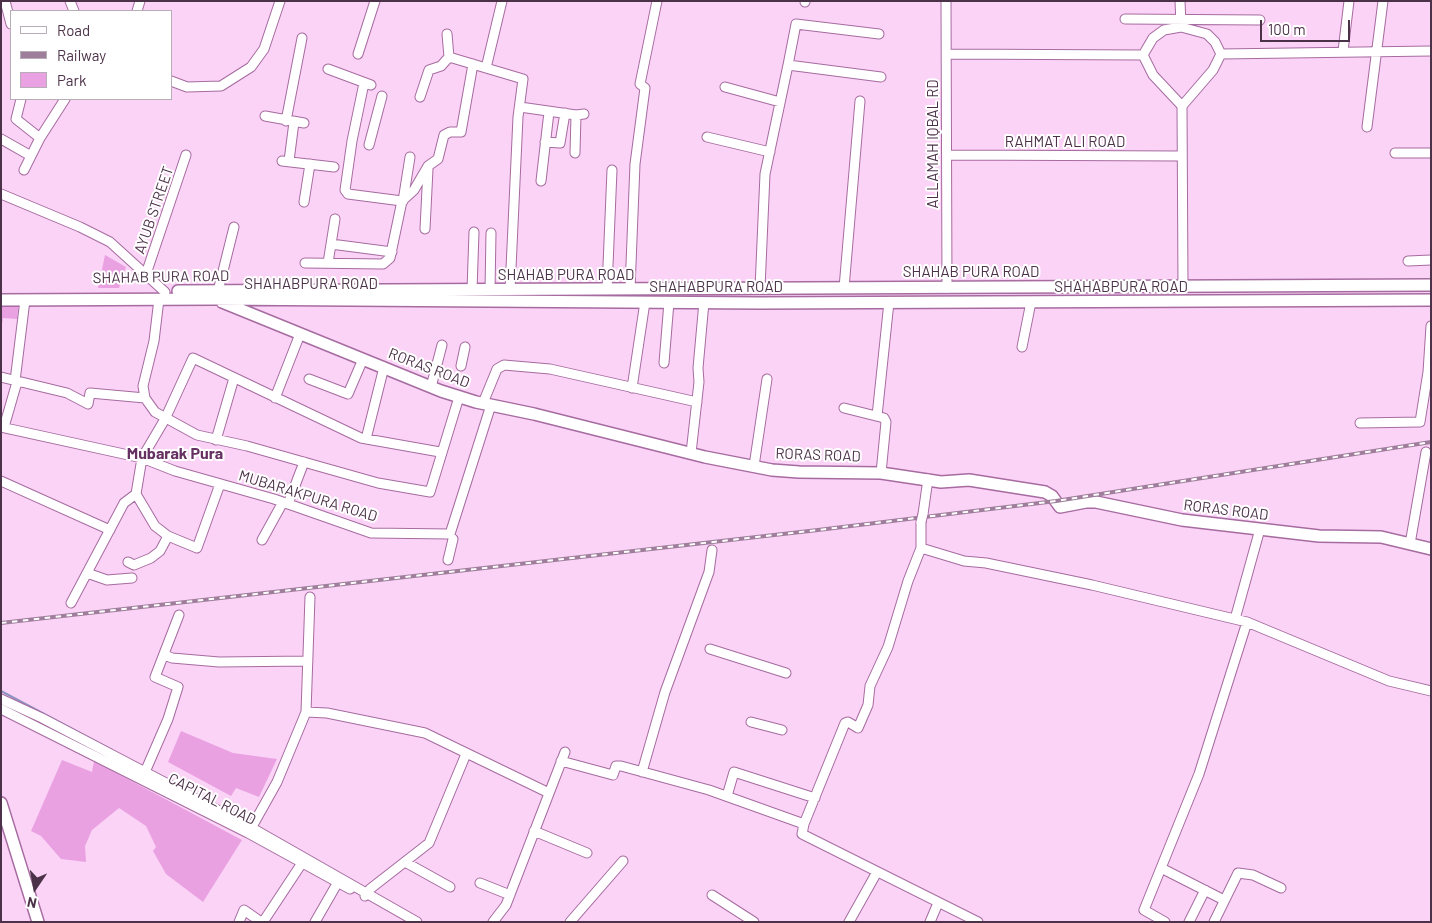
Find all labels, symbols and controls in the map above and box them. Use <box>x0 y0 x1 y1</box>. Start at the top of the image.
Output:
legend <box>10 10 172 100</box>
scale bar <box>1262 10 1352 42</box>
text: 100 m <box>1268 20 1306 38</box>
text: Road <box>57 21 90 39</box>
text: Railway <box>57 46 106 64</box>
text: Park <box>57 71 86 89</box>
street label: ALLAMAH IQBAL RD <box>924 79 942 209</box>
street label: RAHMAT ALI ROAD <box>1005 133 1125 151</box>
street label: AYUB STREET <box>131 164 177 256</box>
street label: SHAHAB PURA ROAD <box>903 263 1039 281</box>
street label: SHAHAB PURA ROAD <box>498 266 634 284</box>
street label: SHAHAB PURA ROAD <box>93 267 229 287</box>
street label: SHAHABPURA ROAD <box>244 275 378 293</box>
street label: SHAHABPURA ROAD <box>649 278 783 296</box>
street label: SHAHABPURA ROAD <box>1054 278 1188 296</box>
street label: RORAS ROAD <box>386 344 472 392</box>
district label: Mubarak Pura <box>127 444 223 464</box>
street label: RORAS ROAD <box>775 445 861 465</box>
street label: MUBARAKPURA ROAD <box>237 466 379 526</box>
street label: RORAS ROAD <box>1183 496 1269 524</box>
street label: CAPITAL ROAD <box>165 769 259 829</box>
north arrow <box>10 863 60 913</box>
text: N <box>25 894 38 912</box>

